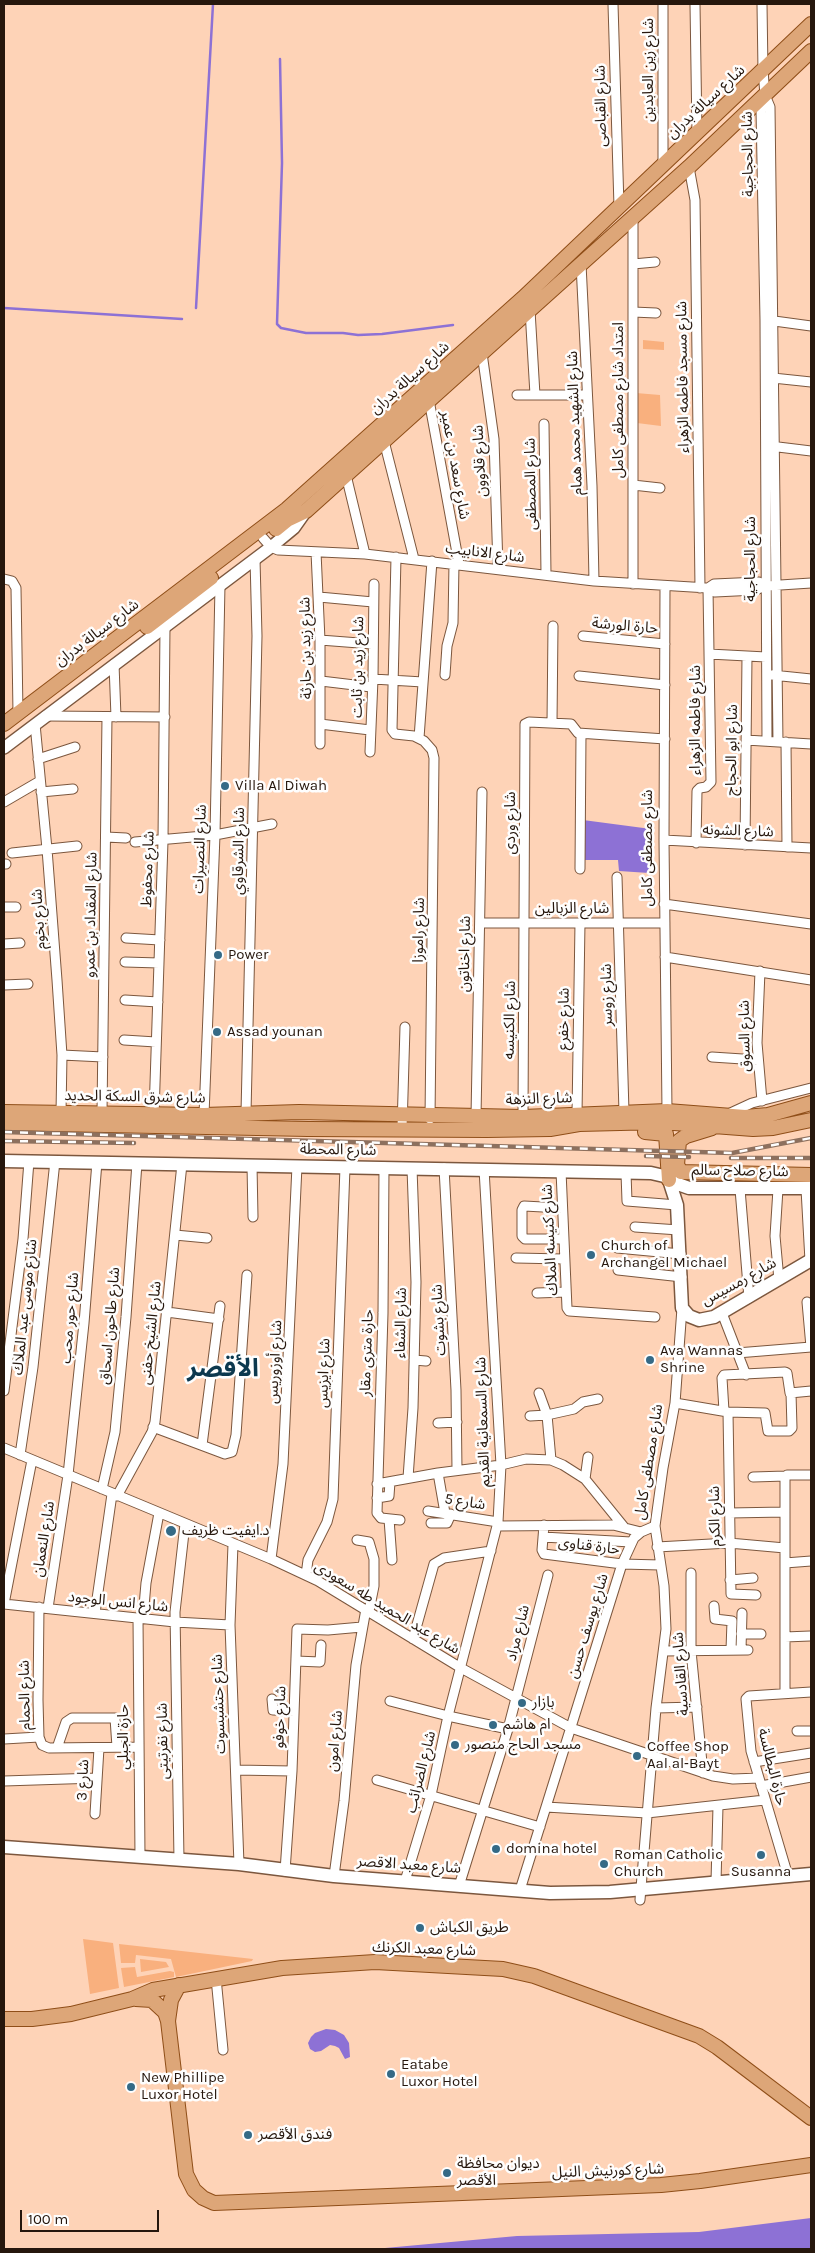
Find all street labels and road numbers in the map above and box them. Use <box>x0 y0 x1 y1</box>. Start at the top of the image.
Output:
street label: شارع زين العابدين <box>640 18 658 122</box>
street label: شارع سيالة بدران <box>663 61 749 143</box>
street label: شارع القباصى <box>591 65 611 147</box>
street label: شارع الحجاجية <box>738 111 758 197</box>
street label: شارع مسجد فاطمه الزهراء <box>673 301 693 453</box>
street label: امتداد شارع مصطفى كامل <box>610 322 628 478</box>
street label: شارع سيالة بدران <box>367 338 453 418</box>
street label: شارع الشهيد محمد همام <box>563 351 587 495</box>
street label: شارع سعد بن عمير <box>437 409 473 521</box>
street label: شارع قلاوون <box>469 424 491 498</box>
street label: شارع المصطفى <box>521 438 541 530</box>
street label: شارع الحجاجية <box>742 516 760 602</box>
street label: شارع الانابيب <box>444 539 526 567</box>
street label: شارع سيالة بدران <box>52 596 142 670</box>
street label: شارع زيد بن حارثة <box>296 597 316 699</box>
street label: حارة الورشة <box>591 614 659 638</box>
street label: شارع زيد بن ثابت <box>348 616 368 718</box>
street label: شارع فاطمه الزهراء <box>687 665 705 775</box>
street label: شارع ابو الحجاج <box>722 704 742 796</box>
street label: شارع مصطفى كامل <box>639 790 657 906</box>
street label: شارع وردى <box>502 791 520 855</box>
street label: شارع النصيرات <box>189 804 211 894</box>
street label: شارع الشرقاوي <box>229 807 249 895</box>
street label: شارع الشونه <box>702 821 774 841</box>
street label: شارع محفوظ <box>138 830 158 908</box>
street label: شارع المقداد بن عمرو <box>81 852 101 978</box>
street label: شارع بخوم <box>28 888 50 950</box>
street label: شارع راموزا <box>409 897 429 963</box>
street label: شارع الزبالين <box>535 900 609 918</box>
street label: شارع اخناتون <box>455 916 475 992</box>
street label: شارع زوسر <box>597 963 617 1027</box>
street label: شارع الكنيسه <box>500 981 520 1059</box>
street label: شارع خفرع <box>554 988 574 1050</box>
street label: شارع السوق <box>735 1000 755 1072</box>
street label: شارع شرق السكة الحديد <box>64 1087 206 1107</box>
street label: شارع النزهة <box>505 1089 573 1109</box>
street label: شارع المحطة <box>300 1140 376 1160</box>
street label: شارع صلاح سالم <box>691 1161 789 1181</box>
street label: شارع كنيسه الملاك <box>538 1184 562 1296</box>
street label: شارع موسى عبد الملاك <box>9 1238 41 1376</box>
street label: شارع رمسيس <box>698 1254 780 1310</box>
street label: شارع طاحون اسحاق <box>96 1266 124 1386</box>
street label: شارع حور محب <box>57 1272 83 1364</box>
street label: شارع الشيخ حفنى <box>137 1280 165 1386</box>
street label: شارع بشوت <box>428 1284 450 1356</box>
street label: شارع الشفاء <box>391 1287 411 1359</box>
street label: حارة مترى مقار <box>356 1309 378 1397</box>
street label: شارع أوزوريس <box>264 1320 286 1404</box>
street label: شارع ايزيس <box>314 1338 334 1408</box>
street label: شارع السمعانية القديم <box>472 1357 494 1487</box>
street label: شارع مصطفى كامل <box>631 1403 667 1521</box>
street label: شارع الكرم <box>705 1486 725 1546</box>
street label: شارع 5 <box>443 1490 487 1514</box>
street label: شارع النعمان <box>29 1500 59 1578</box>
street label: حارة قناوى <box>557 1533 621 1559</box>
street label: شارع عبد الحميد طه سعودى <box>311 1558 463 1658</box>
street label: شارع يوسف حسن <box>564 1571 612 1681</box>
street label: شارع انس الوجود <box>67 1588 169 1616</box>
street label: شارع مراد <box>502 1603 534 1663</box>
street label: شارع القادسية <box>669 1632 693 1716</box>
street label: شارع حتشبسوت <box>208 1654 230 1754</box>
street label: شارع الحمام <box>15 1660 35 1730</box>
street label: شارع خوفو <box>270 1685 290 1749</box>
street label: شارع نفرتيتى <box>153 1703 173 1779</box>
street label: حارة الجبلي <box>115 1704 133 1770</box>
street label: شارع امون <box>323 1710 347 1772</box>
street label: حارة البطالسة <box>754 1726 790 1808</box>
street label: شارع الضرائب <box>402 1729 440 1815</box>
street label: شارع 3 <box>73 1759 93 1801</box>
street label: شارع معبد الاقصر <box>356 1852 462 1878</box>
street label: شارع معبد الكرنك <box>372 1938 476 1960</box>
street label: شارع كورنيش النيل <box>551 2160 665 2182</box>

